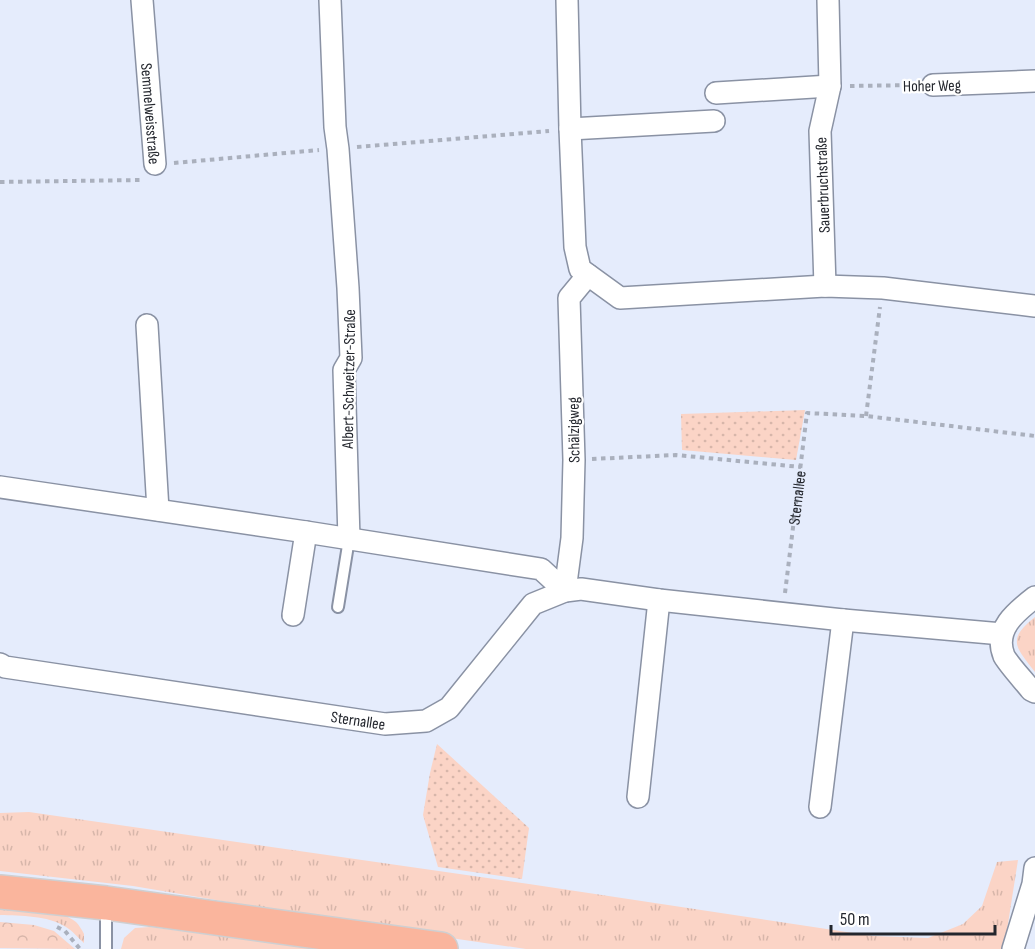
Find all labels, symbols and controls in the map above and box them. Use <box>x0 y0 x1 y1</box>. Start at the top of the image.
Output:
street label: Semmelweisstraße <box>136 62 163 165</box>
street label: Hoher Weg <box>903 76 961 97</box>
street label: Sauerbruchstraße <box>812 137 835 233</box>
street label: Albert-Schweitzer-Straße <box>339 309 360 450</box>
street label: Schälzigweg <box>564 397 585 463</box>
street label: Sternallee <box>785 470 811 526</box>
street label: Sternallee <box>330 708 386 735</box>
scale bar <box>831 898 994 936</box>
text: 50 m <box>840 909 870 930</box>

